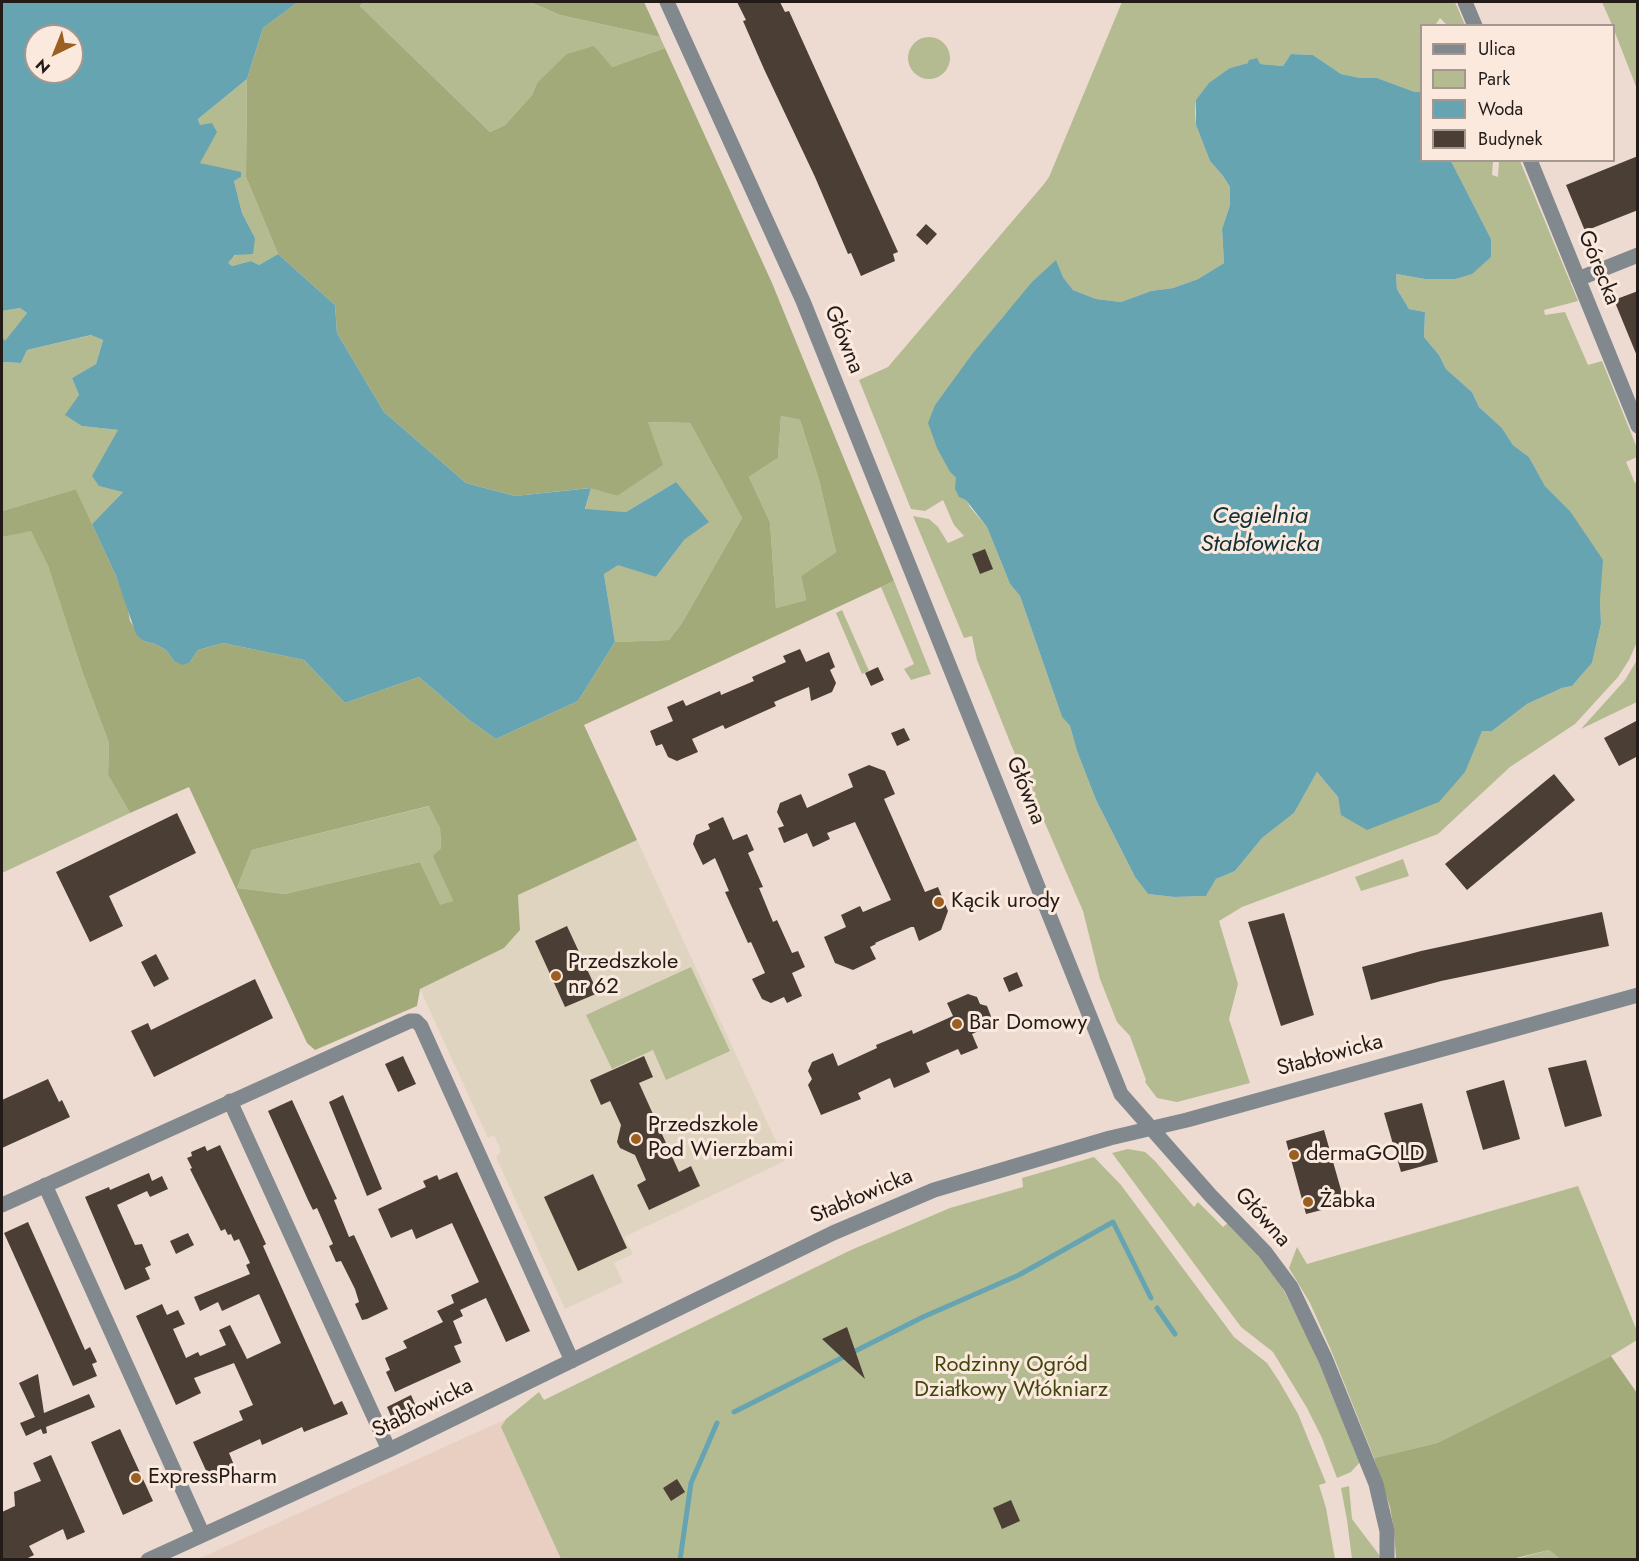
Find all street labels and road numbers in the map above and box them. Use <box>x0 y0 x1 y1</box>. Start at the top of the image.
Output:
street label: Górecka <box>1571 227 1625 309</box>
street label: Główna <box>817 302 869 378</box>
street label: Główna <box>999 753 1051 829</box>
street label: Stabłowicka <box>1274 1029 1386 1083</box>
street label: Stabłowicka <box>807 1164 917 1230</box>
street label: Główna <box>1228 1183 1296 1253</box>
street label: Stabłowicka <box>368 1373 478 1445</box>

